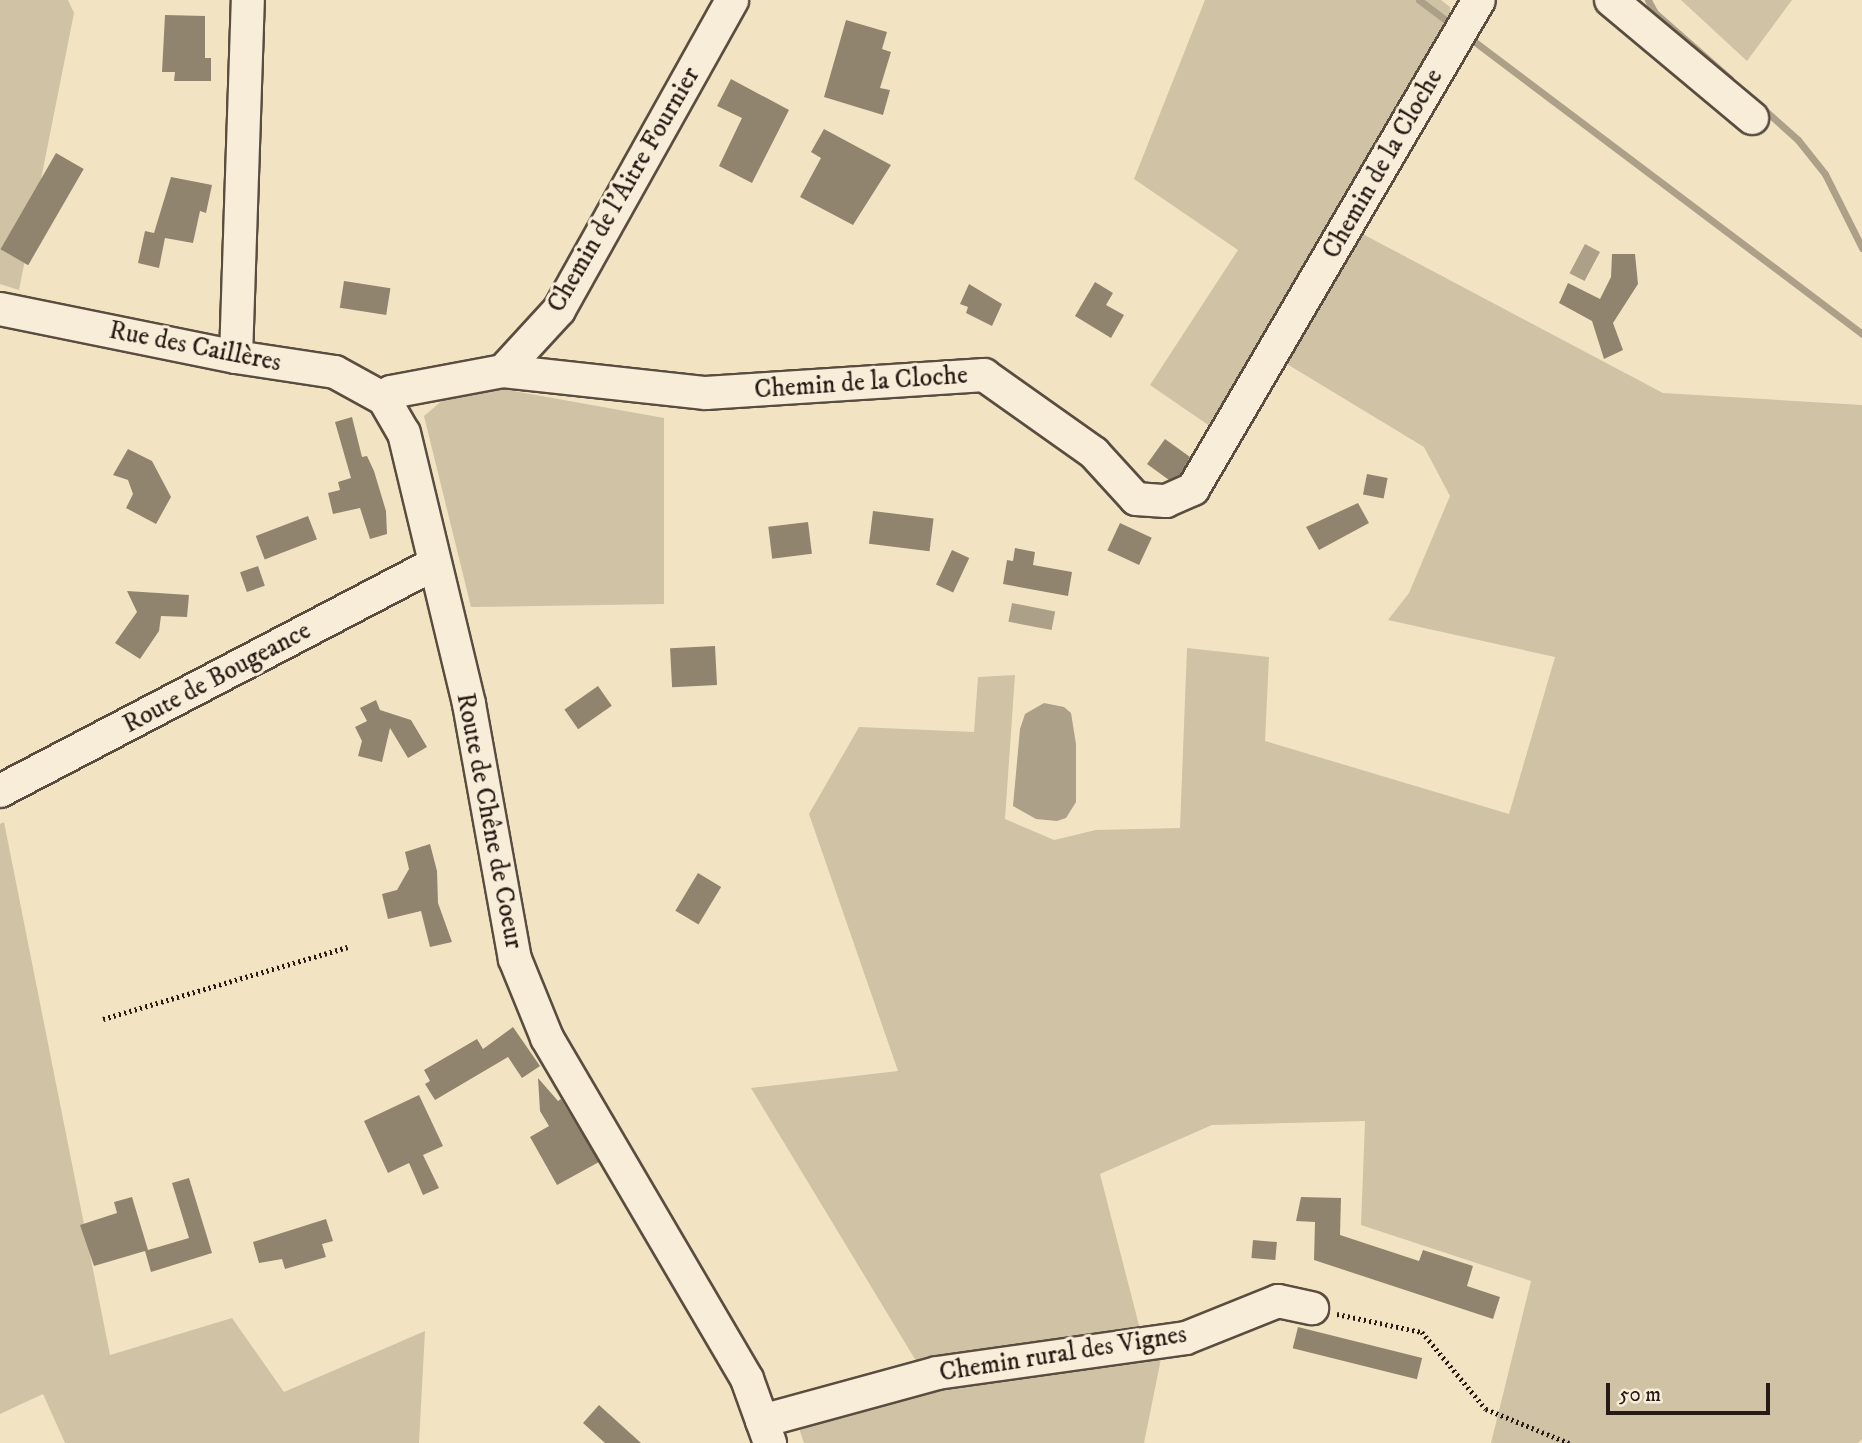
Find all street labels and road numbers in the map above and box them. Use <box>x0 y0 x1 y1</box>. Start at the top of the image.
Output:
street label: Chemin de l'Aitre Fournier <box>541 62 707 318</box>
street label: Chemin de la Cloche <box>1316 64 1450 264</box>
street label: Rue des Caillères <box>106 315 284 379</box>
street label: Chemin de la Cloche <box>753 360 969 406</box>
street label: Route de Bougeance <box>118 615 316 741</box>
street label: Route de Chêne de Coeur <box>449 690 529 952</box>
street label: Chemin rural des Vignes <box>937 1319 1189 1389</box>

